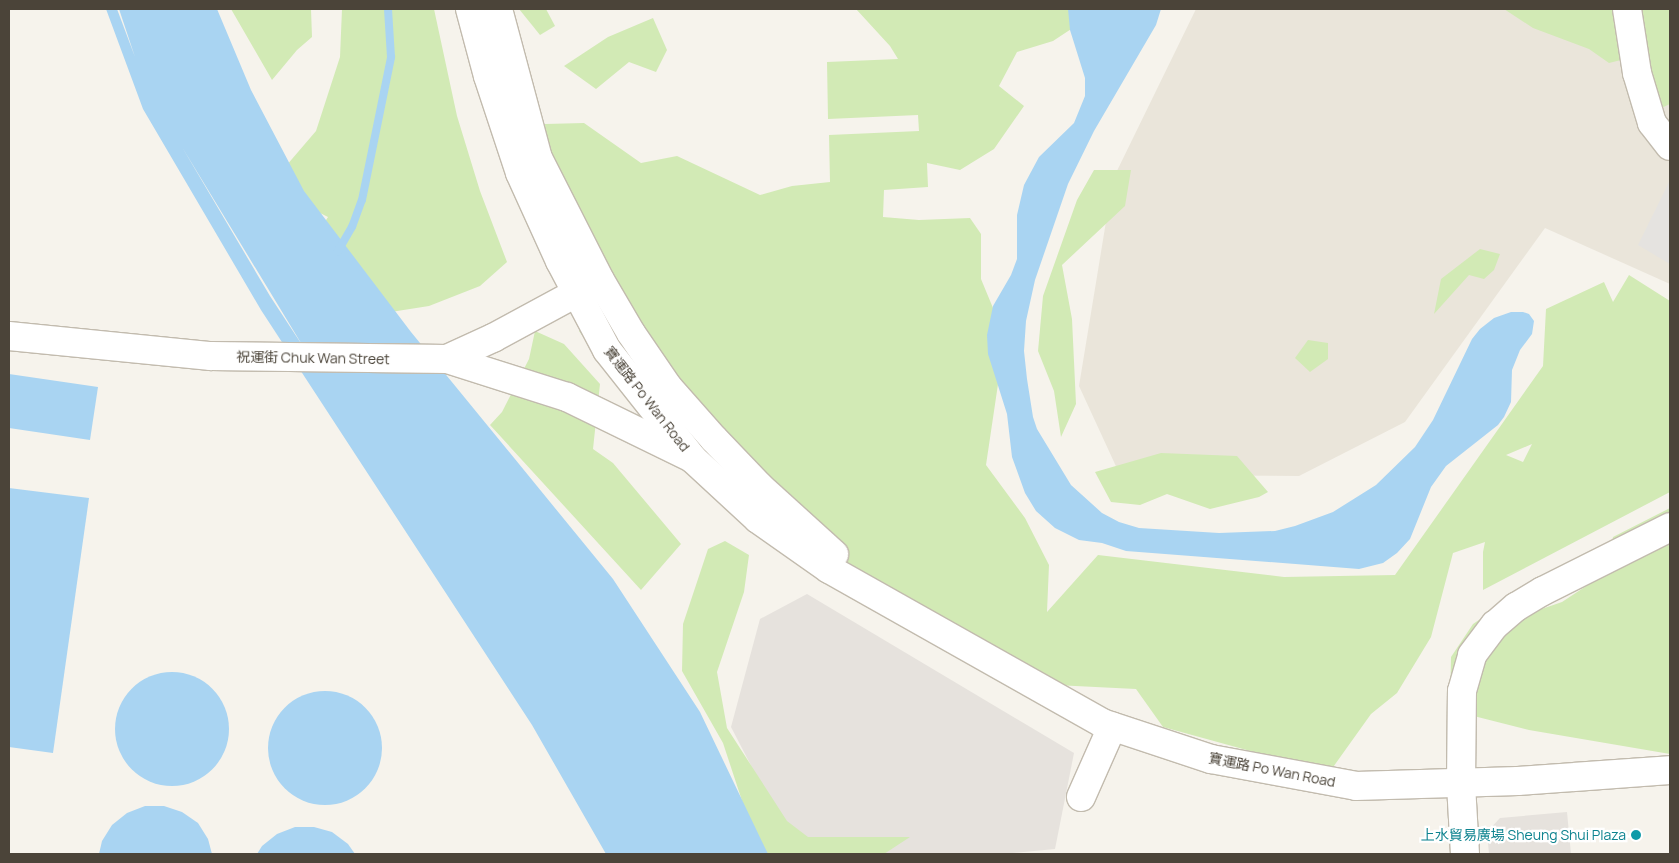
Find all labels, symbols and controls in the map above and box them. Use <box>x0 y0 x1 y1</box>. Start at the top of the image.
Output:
street label: 寶運路 Po Wan Road <box>601 343 693 455</box>
street label: 祝運街 Chuk Wan Street <box>236 348 390 368</box>
street label: 寶運路 Po Wan Road <box>1207 749 1337 791</box>
place label: 上水貿易廣場 Sheung Shui Plaza <box>1421 827 1626 843</box>
marker: 上水貿易廣場 Sheung Shui Plaza <box>1630 829 1642 841</box>

